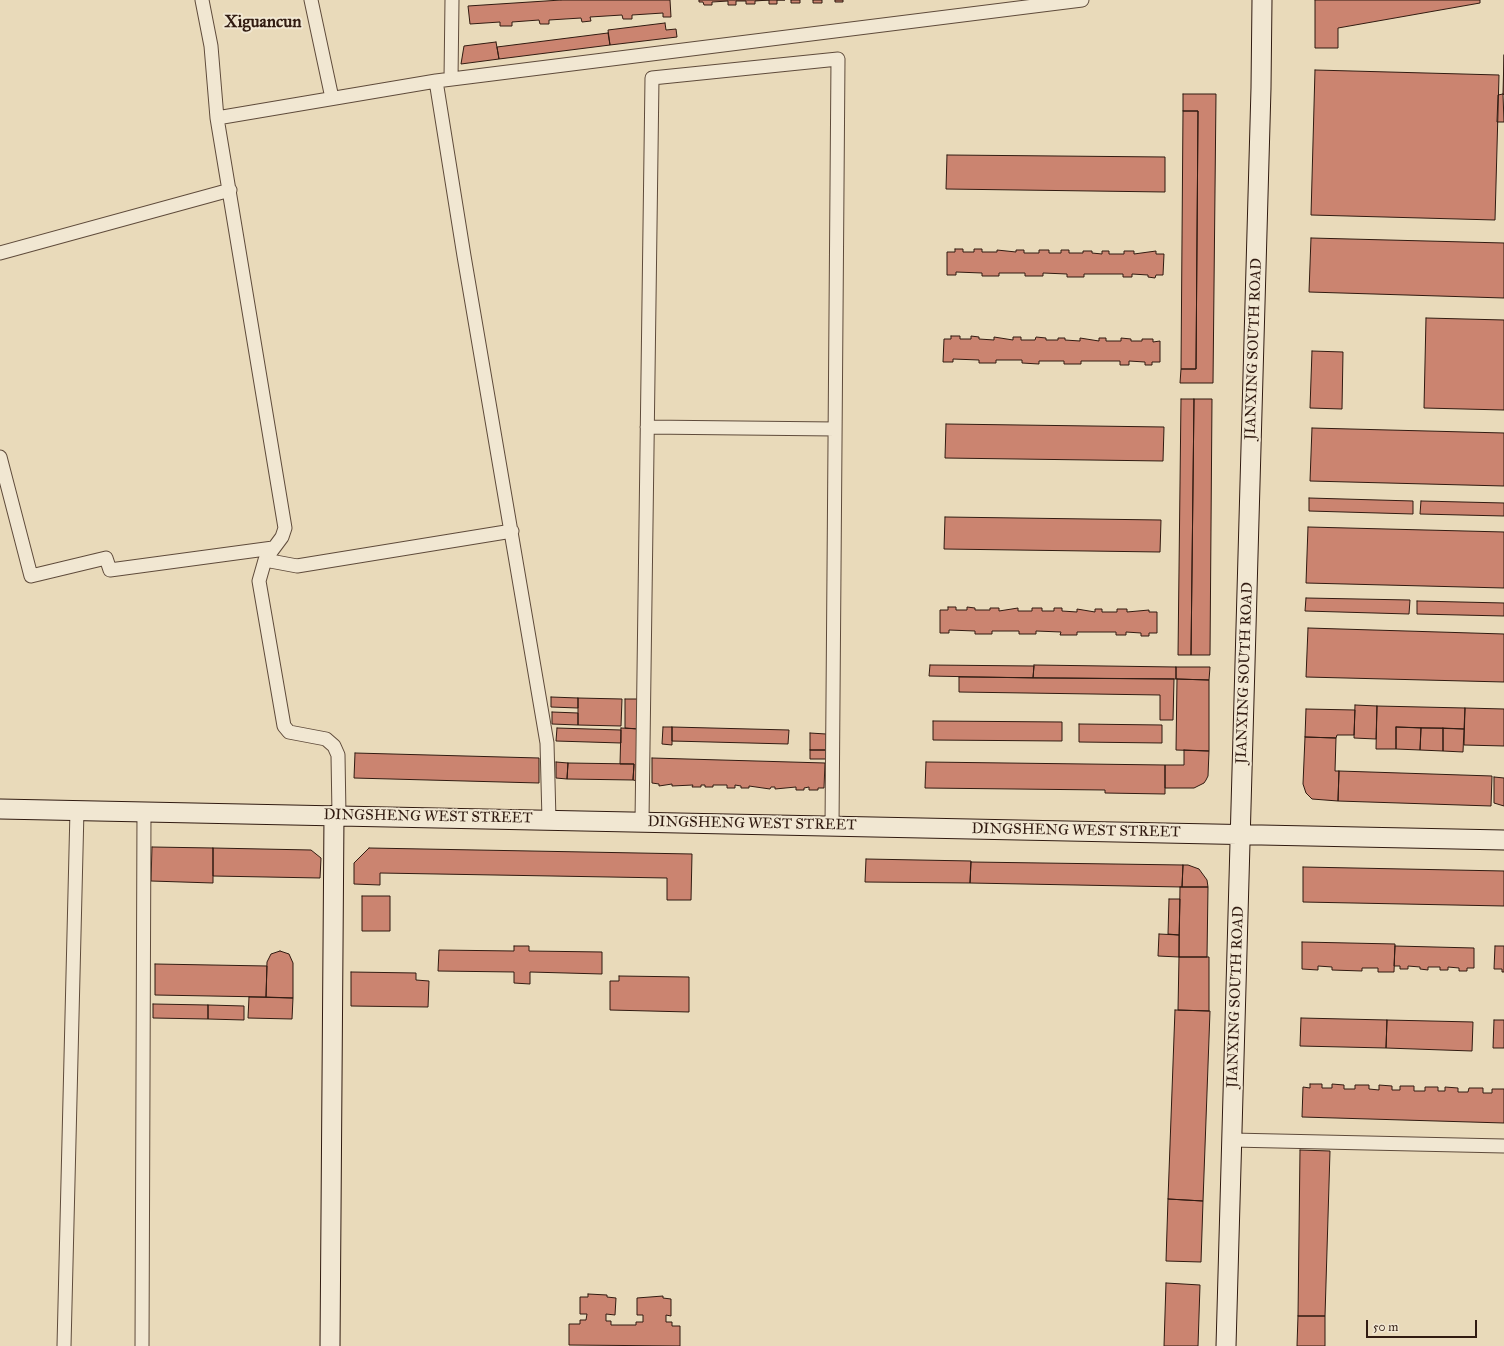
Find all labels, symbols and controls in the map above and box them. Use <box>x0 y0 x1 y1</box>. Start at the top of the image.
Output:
district label: Xiguancun <box>225 13 301 33</box>
street label: JIANXING SOUTH ROAD <box>1242 258 1266 440</box>
street label: JIANXING SOUTH ROAD <box>1233 582 1257 764</box>
street label: DINGSHENG WEST STREET <box>323 806 533 828</box>
street label: DINGSHENG WEST STREET <box>647 813 857 835</box>
street label: DINGSHENG WEST STREET <box>971 820 1181 842</box>
street label: JIANXING SOUTH ROAD <box>1224 906 1248 1088</box>
scale bar <box>1368 1312 1479 1338</box>
text: 50 m <box>1373 1320 1398 1334</box>

